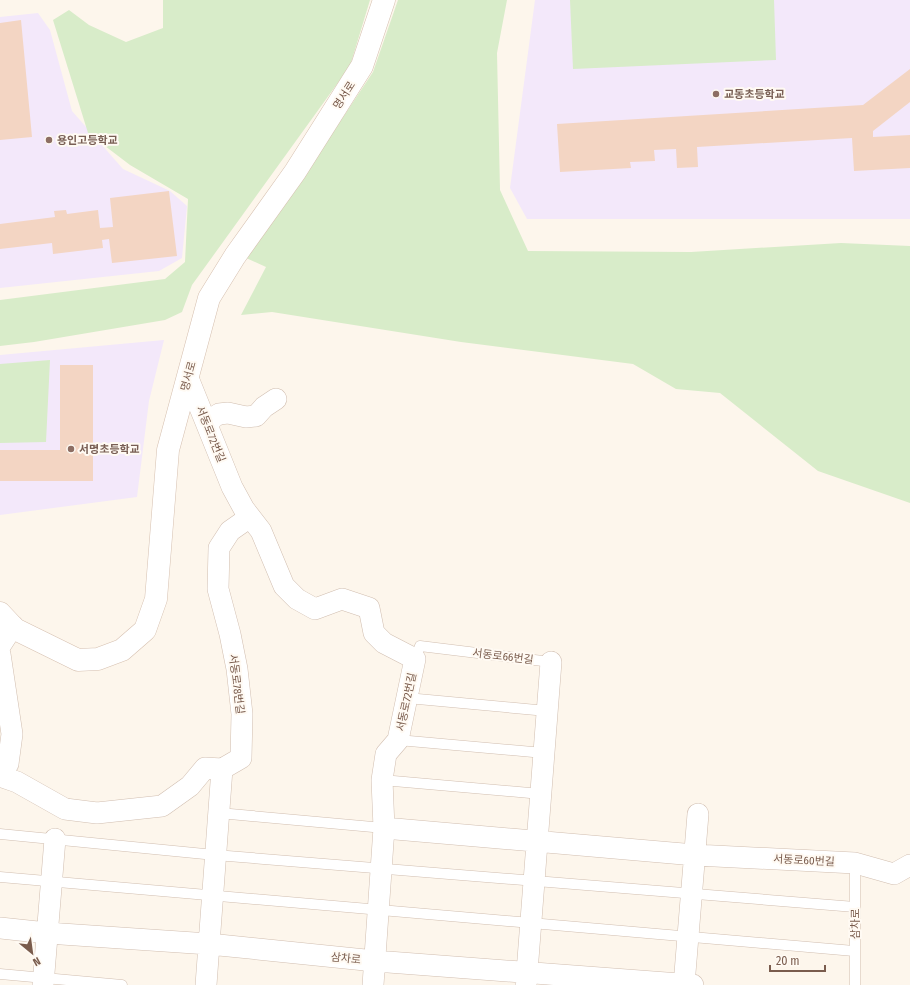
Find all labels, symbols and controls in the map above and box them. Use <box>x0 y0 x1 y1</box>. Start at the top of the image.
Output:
street label: 명서로 <box>331 79 358 112</box>
place label: 교동초등학교 <box>724 88 785 101</box>
marker: 교동초등학교 <box>711 89 721 99</box>
place label: 용인고등학교 <box>57 134 118 147</box>
marker: 용인고등학교 <box>44 135 54 145</box>
street label: 명서로 <box>178 360 199 392</box>
street label: 서동로72번길 <box>193 404 228 464</box>
place label: 서명초등학교 <box>79 443 140 456</box>
marker: 서명초등학교 <box>66 444 76 454</box>
street label: 서동로66번길 <box>472 646 534 667</box>
street label: 서동로78번길 <box>226 653 247 715</box>
street label: 서동로72번길 <box>394 672 419 733</box>
street label: 서동로60번길 <box>773 852 835 869</box>
street label: 삼차로 <box>849 909 862 939</box>
north arrow <box>12 933 52 973</box>
scale bar <box>770 947 825 973</box>
street label: 삼차로 <box>330 950 362 967</box>
text: N <box>31 954 43 969</box>
text: 20 m <box>776 954 800 968</box>

